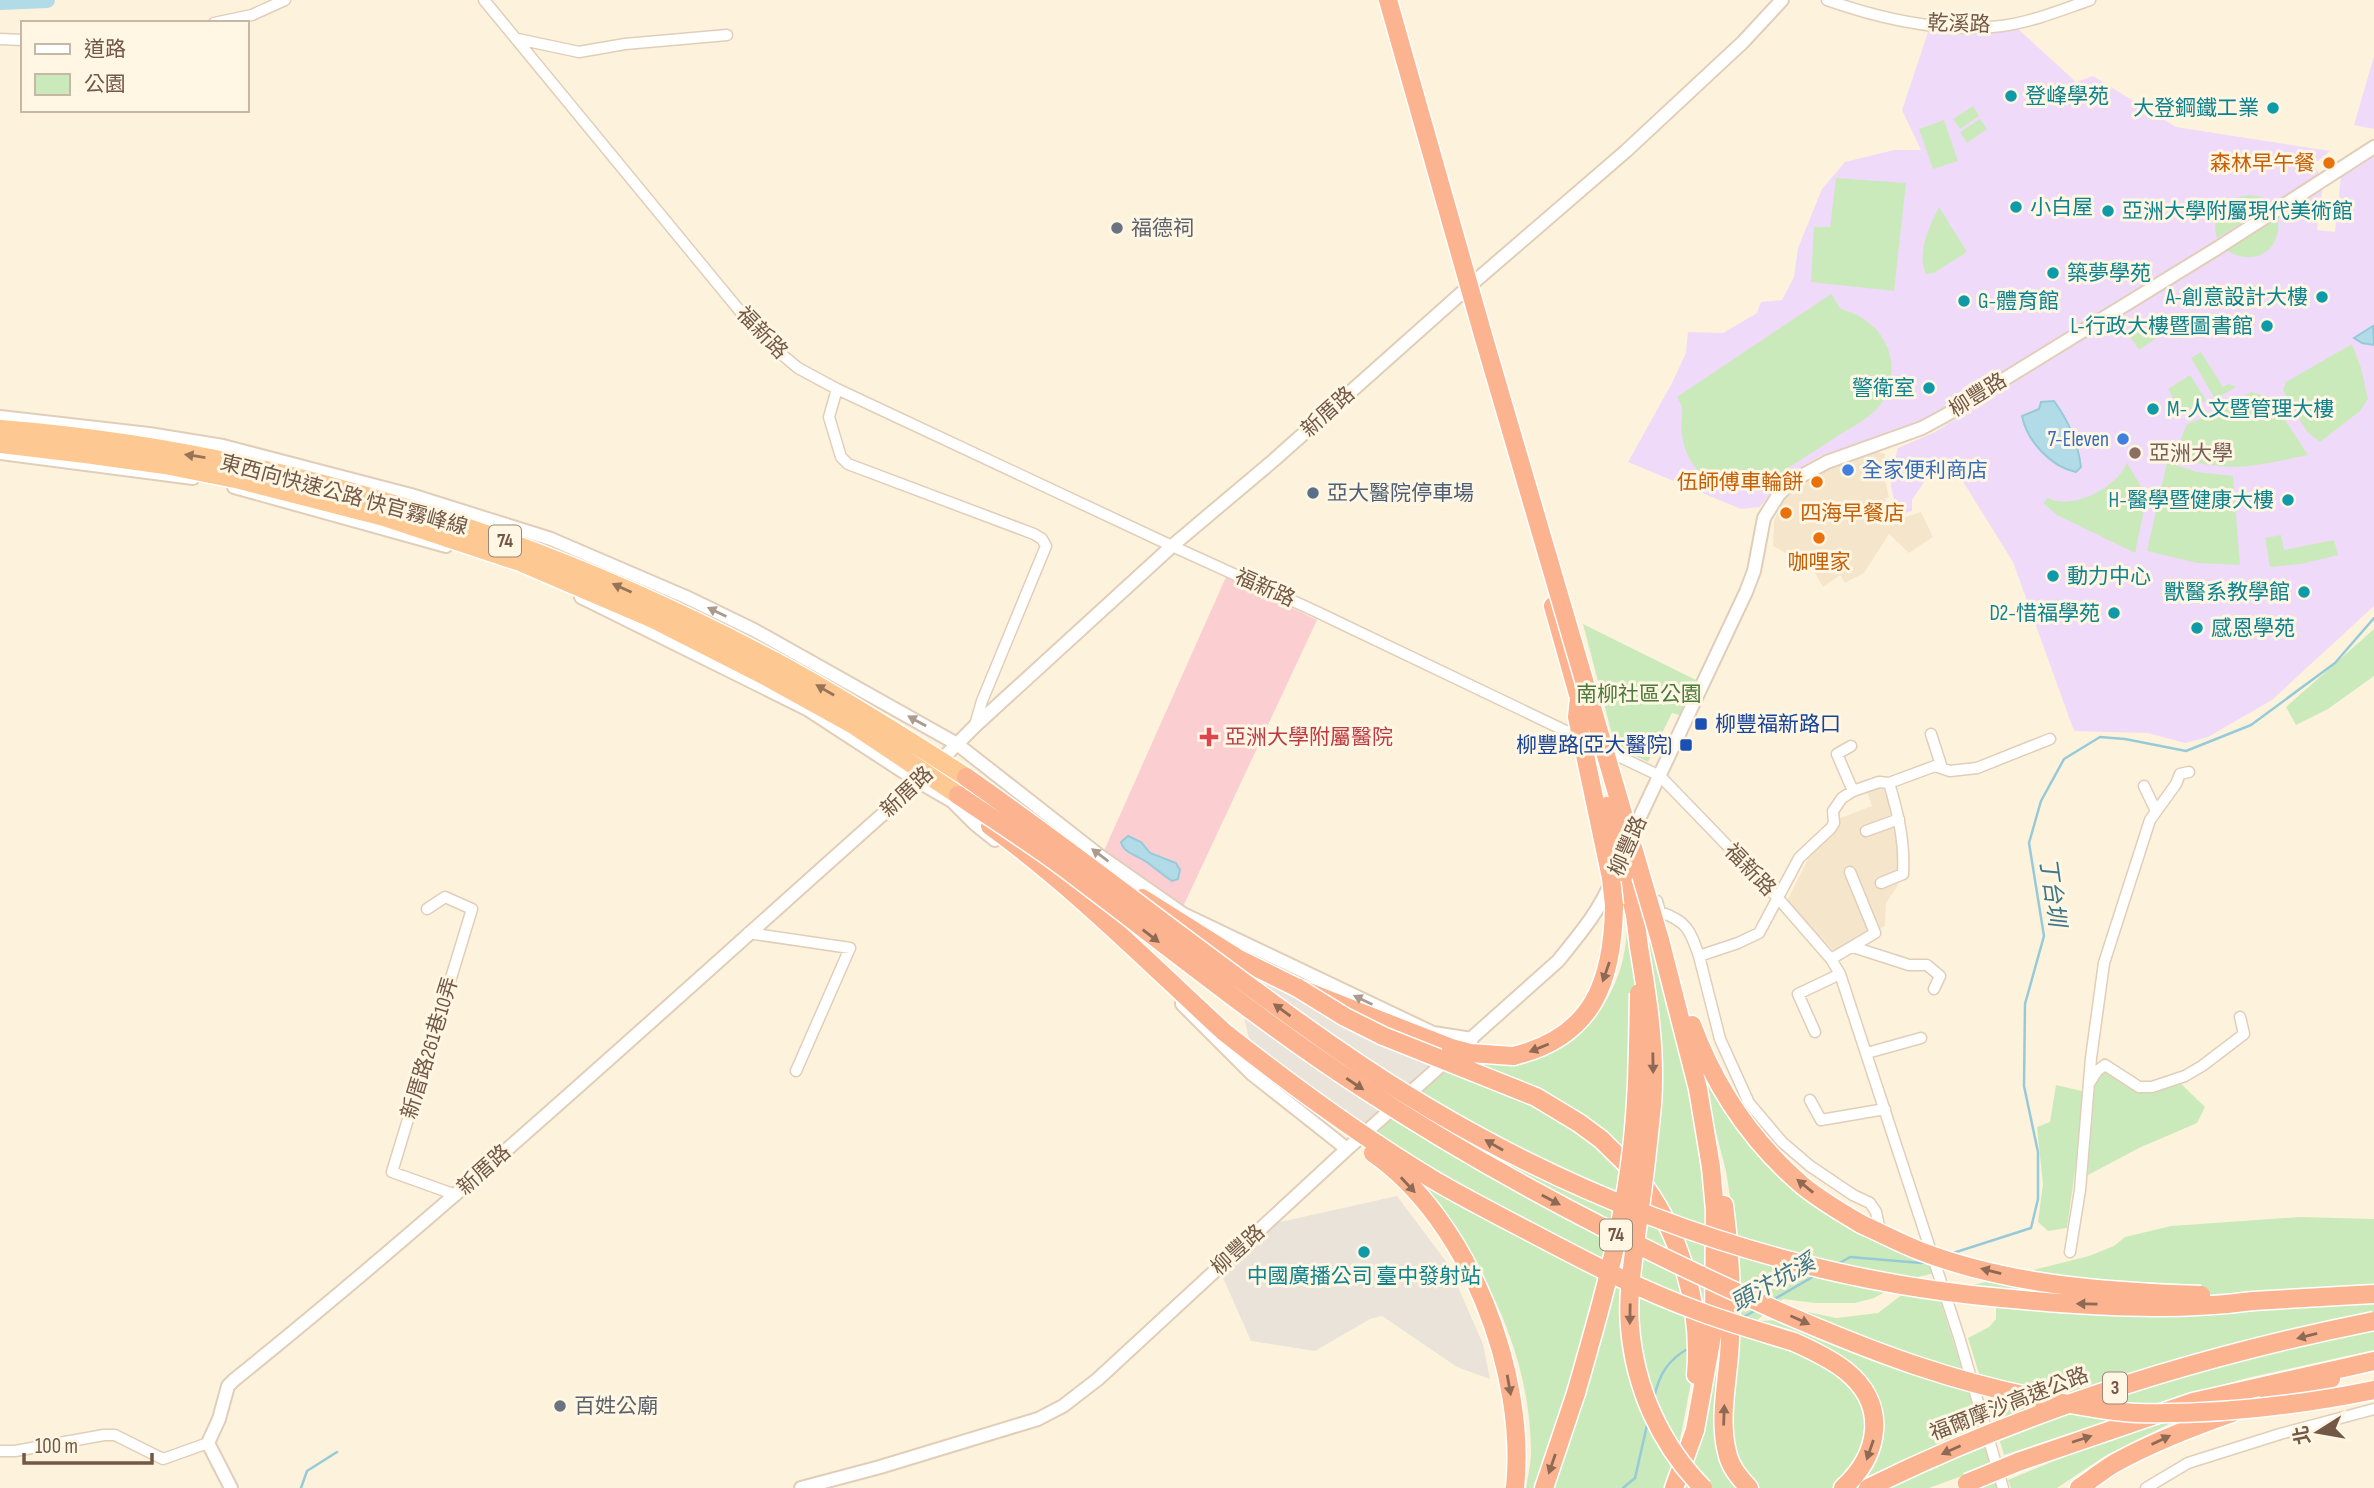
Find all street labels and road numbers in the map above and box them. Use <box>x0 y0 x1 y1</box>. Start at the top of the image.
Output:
street label: 乾溪路 <box>1927 10 1991 38</box>
street label: 福新路 <box>731 302 793 364</box>
street label: 柳豐路 <box>1945 368 2011 422</box>
street label: 新厝路 <box>1296 382 1360 442</box>
street label: 東西向快速公路 快官霧峰線 <box>217 450 471 540</box>
road number: 74 <box>489 526 521 556</box>
street label: 福新路 <box>1231 564 1299 612</box>
street label: 新厝路 <box>875 761 939 823</box>
street label: 柳豐路 <box>1604 812 1652 880</box>
street label: 福新路 <box>1719 839 1781 901</box>
street label: 新厝路261巷10弄 <box>397 974 463 1122</box>
street label: 新厝路 <box>452 1140 516 1200</box>
road number: 74 <box>1600 1219 1632 1250</box>
street label: 柳豐路 <box>1206 1220 1270 1280</box>
street label: 福爾摩沙高速公路 <box>1926 1362 2092 1446</box>
road number: 3 <box>2103 1372 2127 1404</box>

